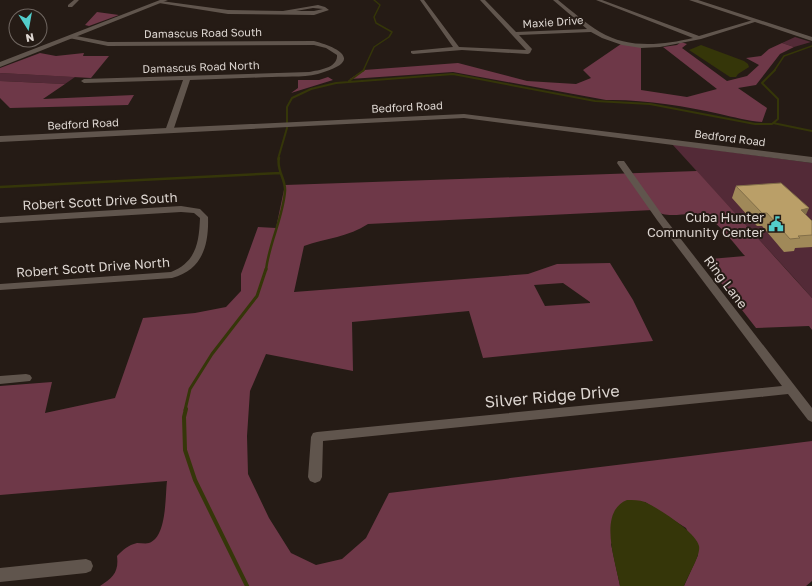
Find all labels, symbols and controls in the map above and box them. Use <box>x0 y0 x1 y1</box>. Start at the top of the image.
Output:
north arrow <box>8 8 48 48</box>
street label: Maxie Drive <box>522 13 584 30</box>
street label: Damascus Road South <box>144 25 262 40</box>
text: N <box>25 31 35 45</box>
street label: Damascus Road North <box>142 58 260 75</box>
street label: Bedford Road <box>371 98 443 115</box>
street label: Bedford Road <box>47 115 119 132</box>
street label: Bedford Road <box>694 127 766 148</box>
street label: Robert Scott Drive South <box>22 189 178 213</box>
place label: Cuba Hunter Community Center <box>647 209 764 240</box>
public building icon: Cuba Hunter Community Center <box>767 215 785 233</box>
street label: Ring Lane <box>701 252 751 312</box>
street label: Robert Scott Drive North <box>16 254 170 280</box>
street label: Silver Ridge Drive <box>484 380 620 412</box>

